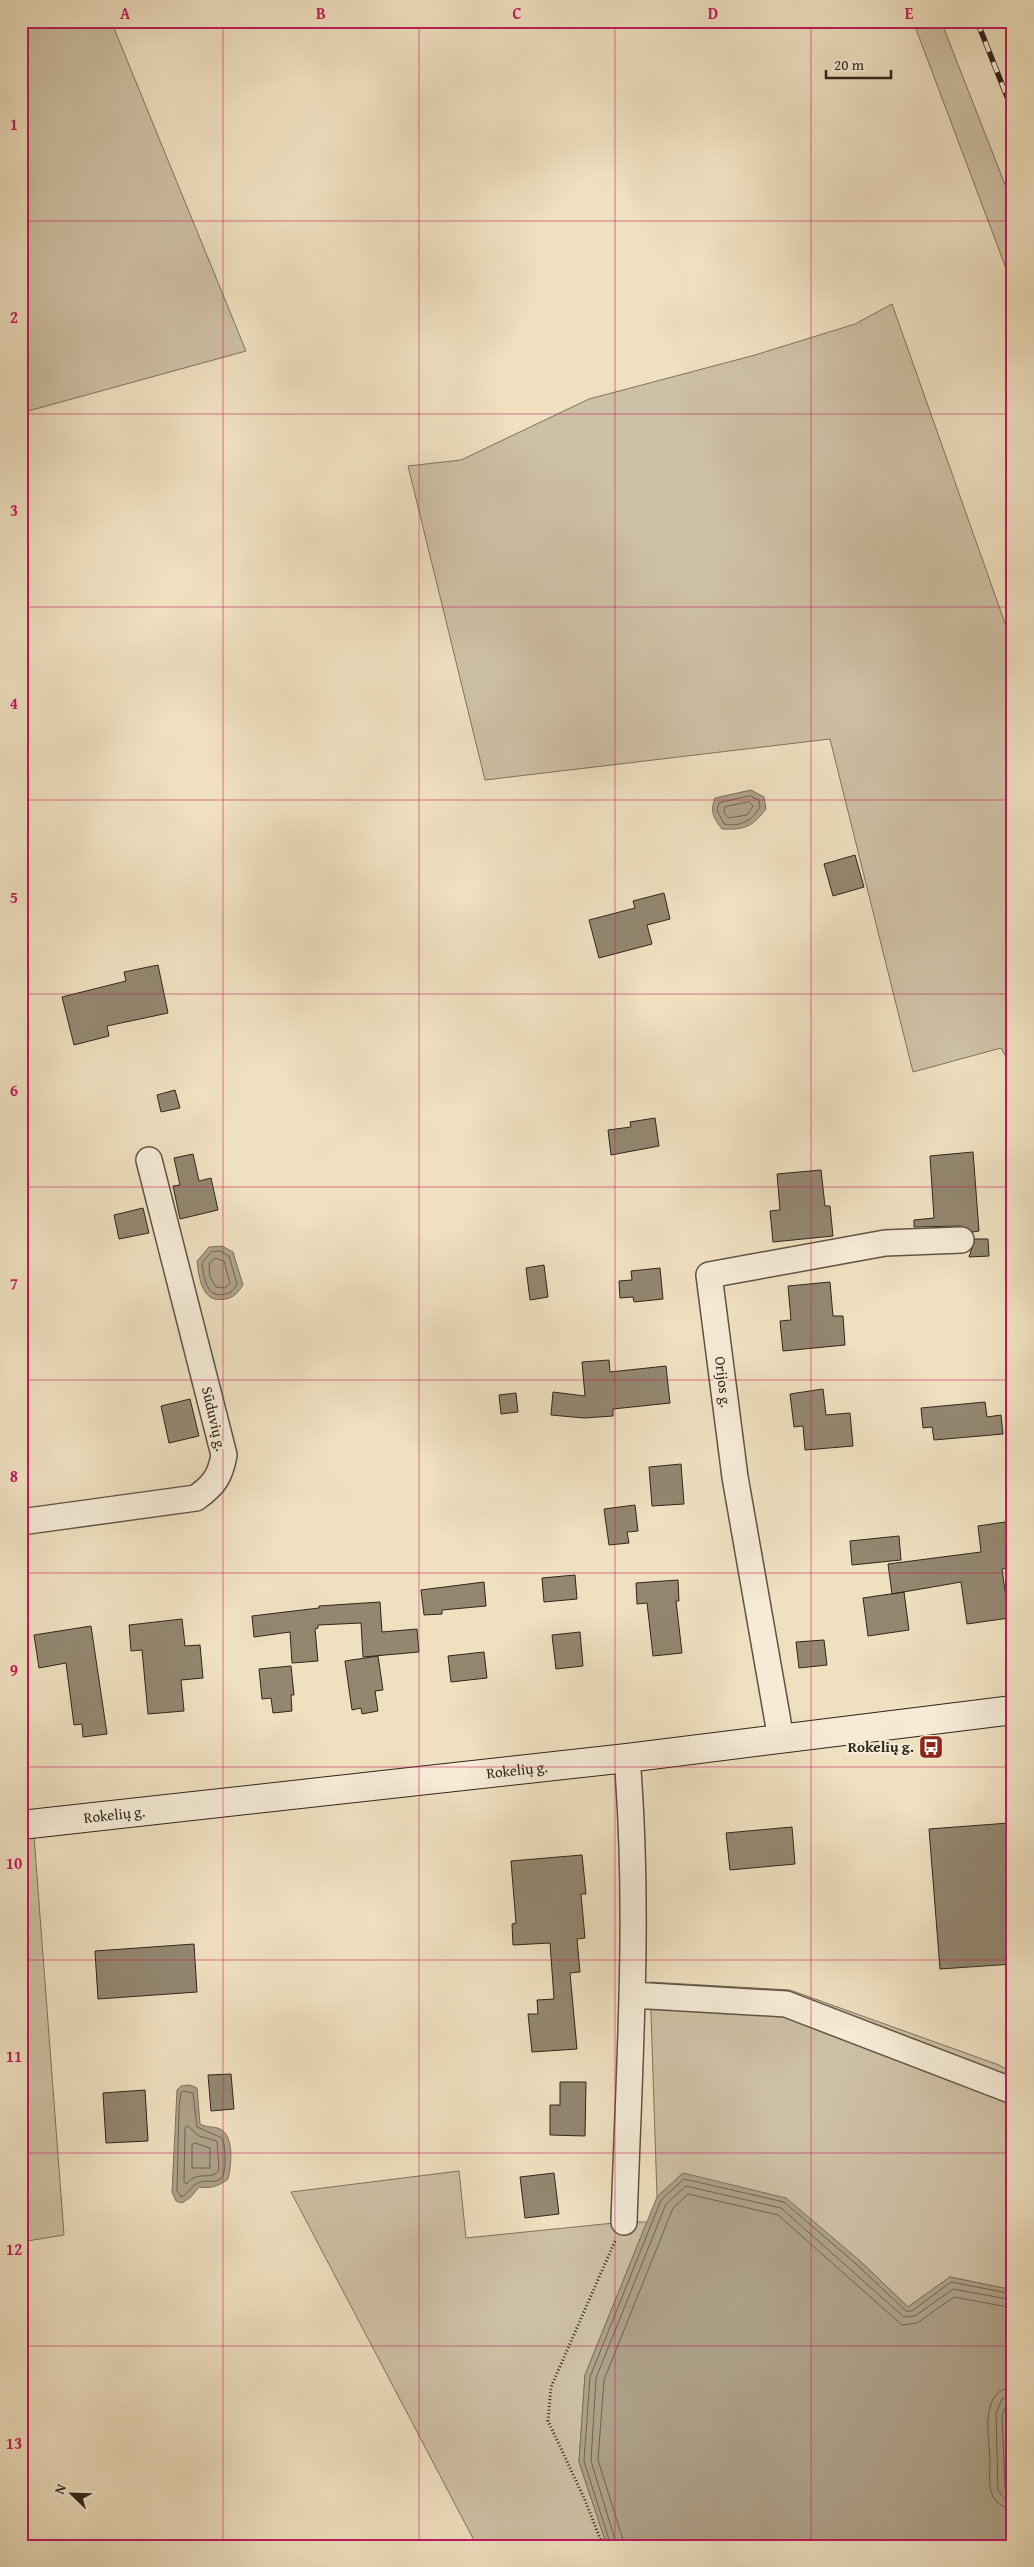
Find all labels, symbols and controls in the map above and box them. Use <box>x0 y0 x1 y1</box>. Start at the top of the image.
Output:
text: A <box>120 1 131 25</box>
text: B <box>316 1 326 25</box>
text: C <box>512 1 522 25</box>
text: D <box>708 1 718 25</box>
text: E <box>905 1 914 25</box>
scale bar <box>826 48 892 80</box>
text: 20 m <box>834 54 865 75</box>
text: 1 <box>10 112 18 136</box>
text: 2 <box>10 305 18 329</box>
text: 3 <box>10 498 18 522</box>
text: 4 <box>10 691 18 715</box>
text: 5 <box>10 885 18 909</box>
text: 6 <box>10 1078 18 1102</box>
text: 7 <box>10 1271 18 1295</box>
street label: Orijos g. <box>710 1355 737 1409</box>
street label: Sūduvių g. <box>197 1384 232 1453</box>
text: 8 <box>10 1464 18 1488</box>
text: 9 <box>10 1658 18 1682</box>
bus stop icon: Rokelių g. <box>918 1734 944 1760</box>
place label: Rokelių g. <box>848 1736 914 1757</box>
street label: Rokelių g. <box>485 1756 549 1783</box>
street label: Rokelių g. <box>83 1800 146 1828</box>
text: 10 <box>6 1851 22 1875</box>
text: 11 <box>6 2044 22 2068</box>
text: 12 <box>6 2237 22 2261</box>
text: 13 <box>6 2431 22 2455</box>
north arrow <box>48 2470 98 2520</box>
text: N <box>49 2480 71 2497</box>

